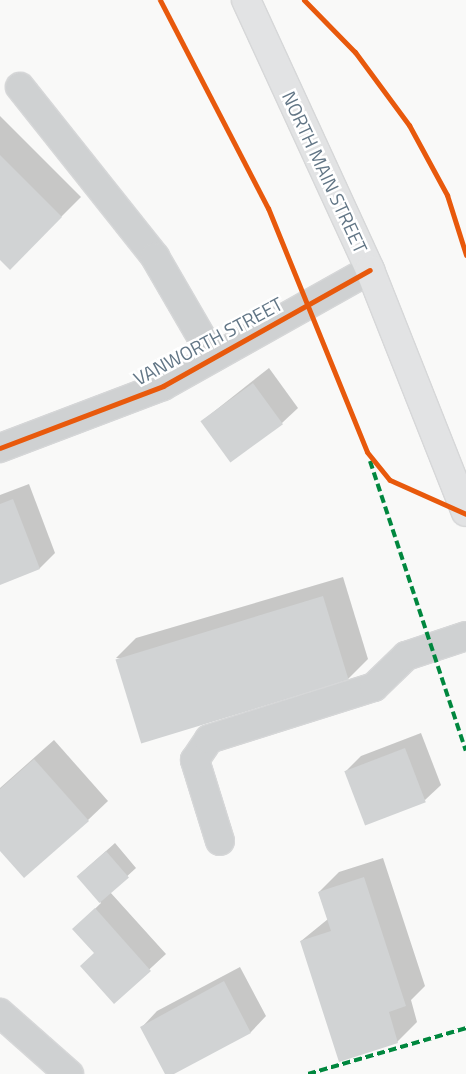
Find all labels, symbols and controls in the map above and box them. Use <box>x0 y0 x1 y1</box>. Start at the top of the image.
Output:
street label: NORTH MAIN STREET <box>278 87 372 257</box>
street label: VANWORTH STREET <box>130 292 286 390</box>

